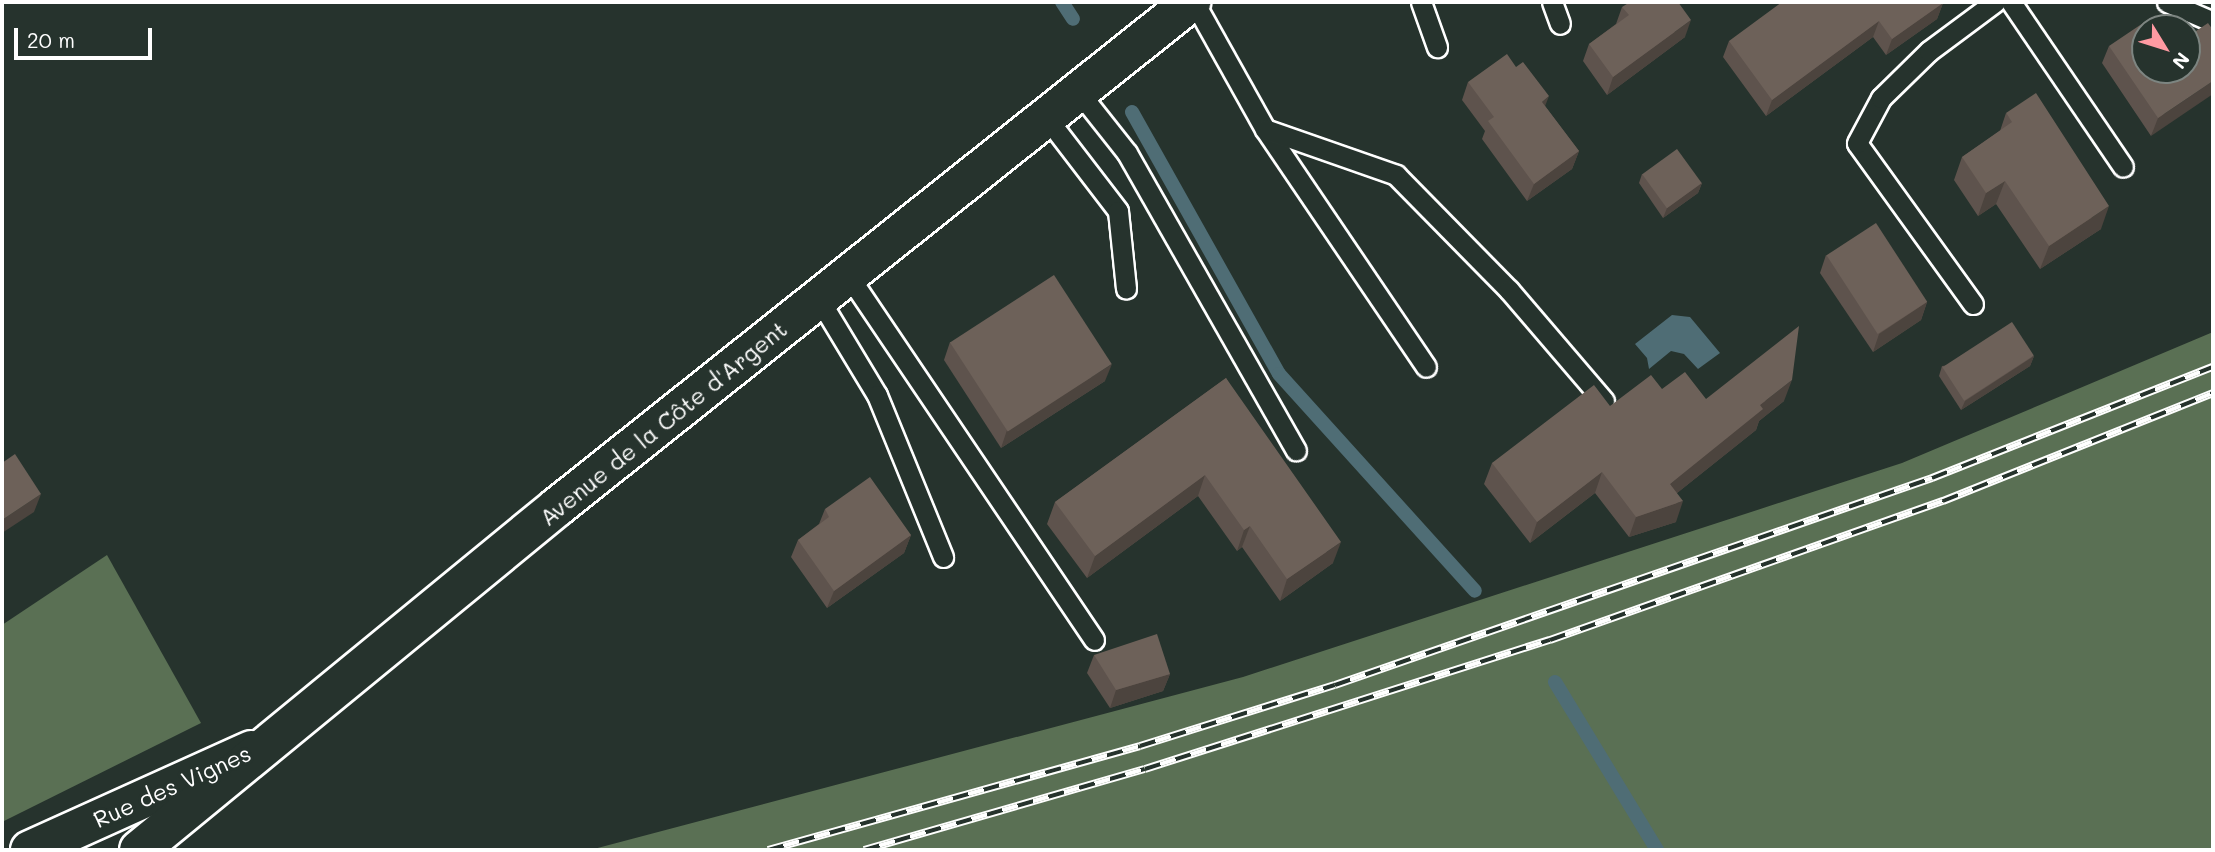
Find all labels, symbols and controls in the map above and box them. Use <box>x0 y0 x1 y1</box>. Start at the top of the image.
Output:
scale bar <box>18 14 156 58</box>
north arrow <box>2131 14 2201 84</box>
text: 20 m <box>27 26 75 53</box>
text: N <box>2167 48 2196 74</box>
street label: Avenue de la Côte d'Argent <box>534 315 792 531</box>
street label: Rue des Vignes <box>89 739 255 833</box>

